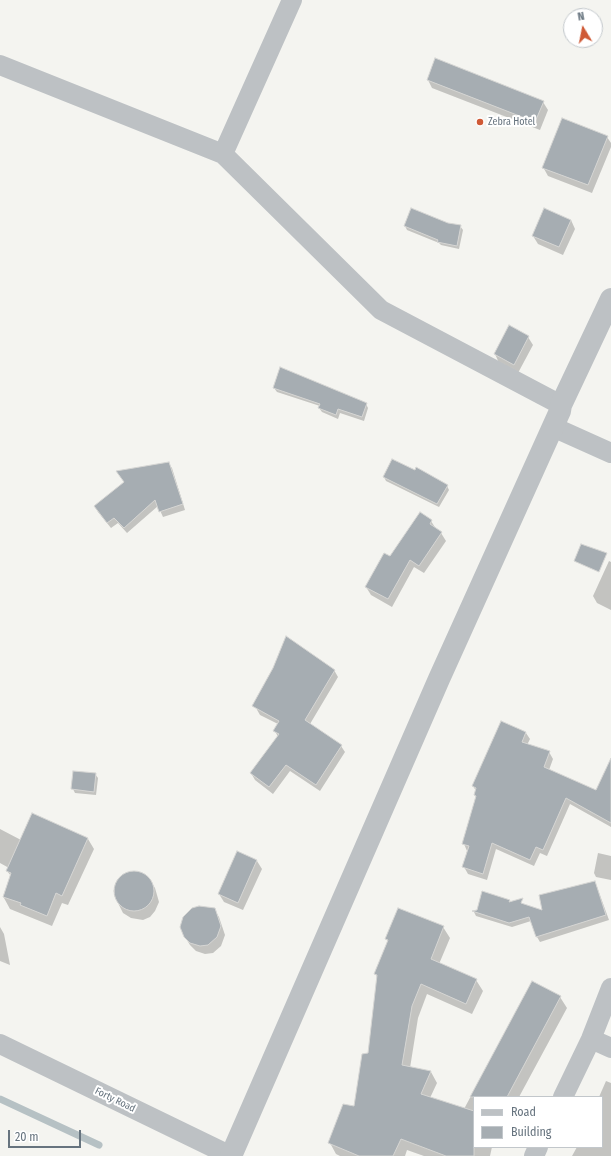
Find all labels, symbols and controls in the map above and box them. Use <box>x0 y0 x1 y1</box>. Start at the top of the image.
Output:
north arrow <box>563 8 603 48</box>
text: N <box>577 10 585 24</box>
place label: Zebra Hotel <box>488 116 535 128</box>
marker: Zebra Hotel <box>475 117 485 127</box>
street label: Forty Road <box>93 1085 137 1115</box>
legend <box>473 1096 603 1148</box>
text: Road <box>511 1105 536 1119</box>
scale bar <box>10 1122 83 1148</box>
text: Building <box>511 1125 551 1139</box>
text: 20 m <box>15 1130 39 1144</box>

